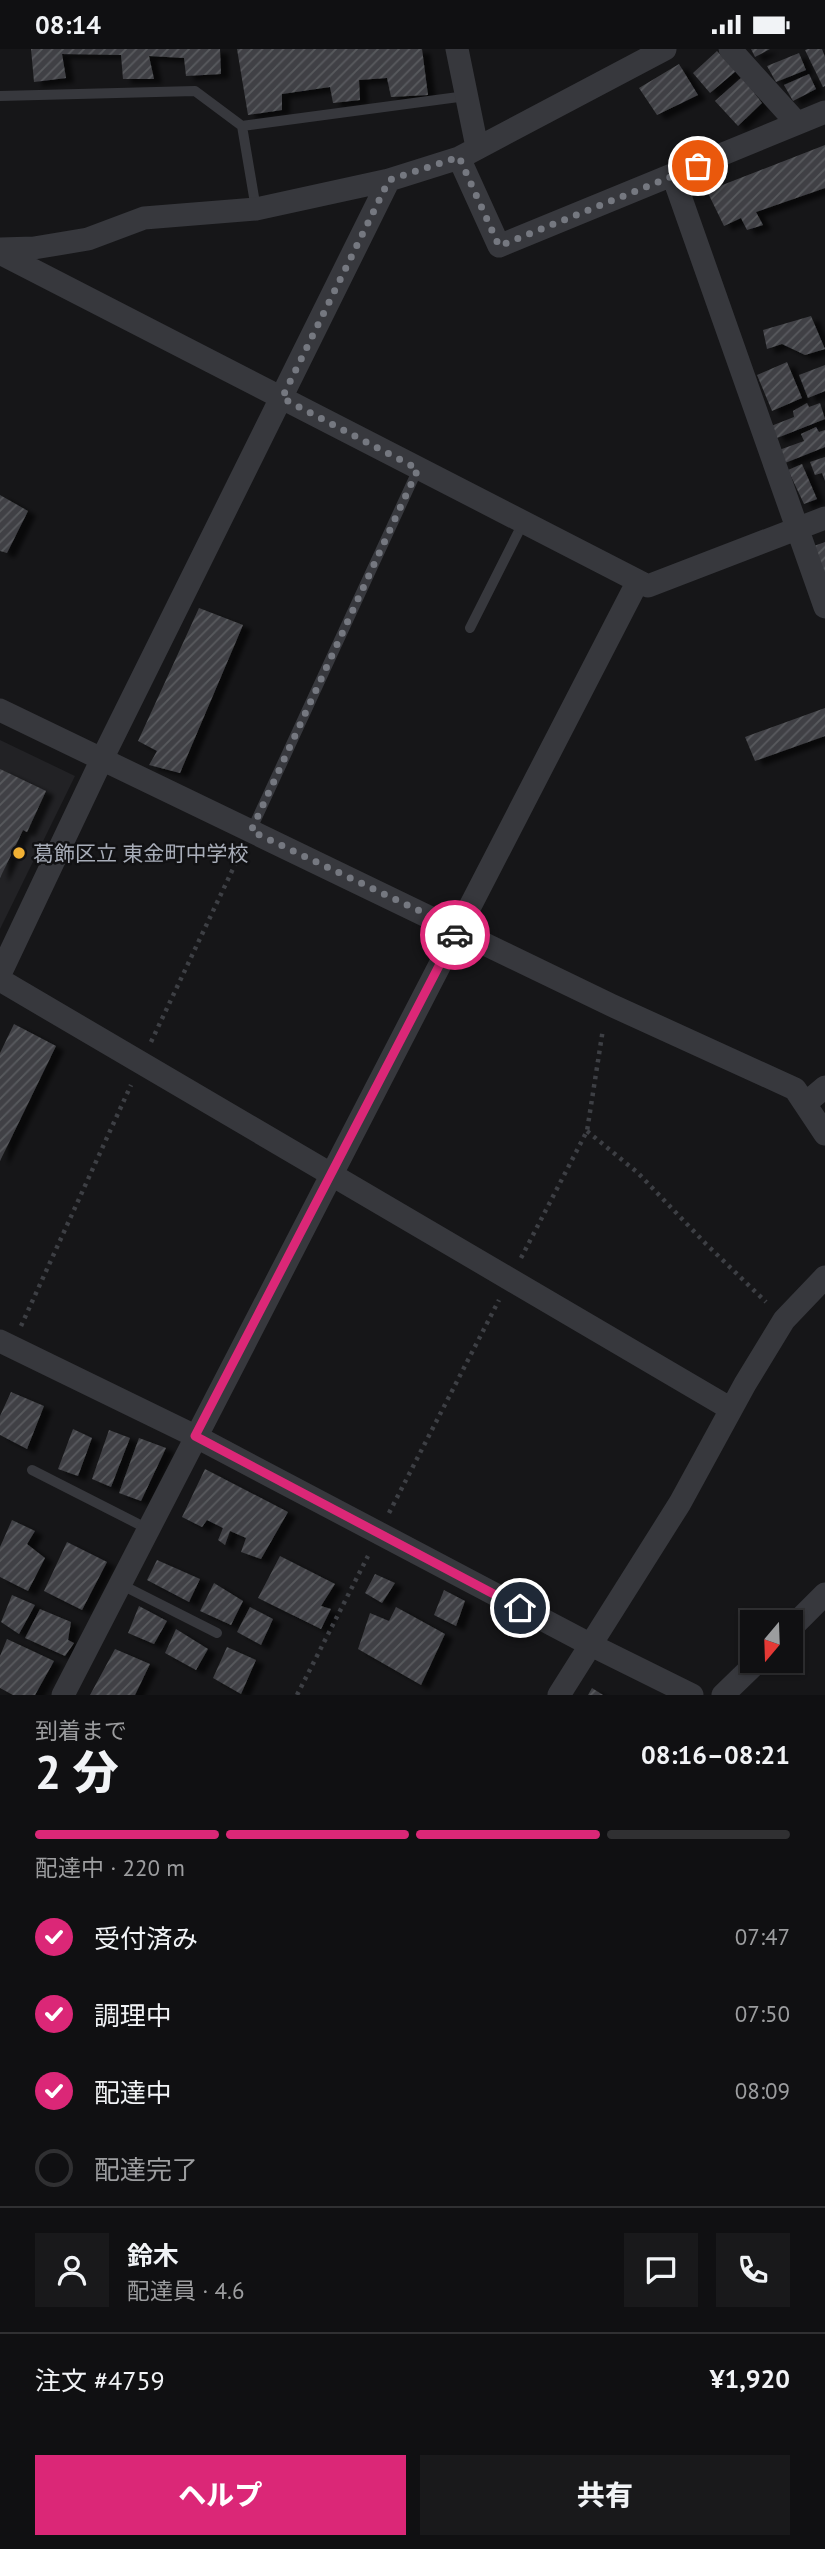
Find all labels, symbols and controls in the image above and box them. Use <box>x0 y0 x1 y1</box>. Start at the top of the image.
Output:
text: 08:14 <box>35 8 101 41</box>
pin <box>668 136 728 196</box>
icon: bag <box>679 147 717 185</box>
place label: 葛飾区立 東金町中学校 <box>33 840 249 867</box>
marker: 葛飾区立 東金町中学校 <box>11 845 27 861</box>
courier <box>420 900 490 970</box>
icon: car <box>436 916 474 954</box>
pin <box>490 1578 550 1638</box>
icon: home <box>501 1589 539 1627</box>
north arrow <box>740 1610 803 1673</box>
map controls <box>740 1610 803 1673</box>
text: 到着まで <box>35 1716 127 1745</box>
text: 08:16–08:21 <box>641 1738 790 1771</box>
text: 2 分 <box>35 1742 119 1802</box>
text: 配達中 · 220 m <box>35 1853 185 1882</box>
icon: check <box>35 1918 73 1956</box>
text: 受付済み <box>94 1922 198 1955</box>
text: 07:47 <box>735 1922 790 1951</box>
icon: check <box>35 1995 73 2033</box>
text: 調理中 <box>94 1999 172 2032</box>
text: 07:50 <box>735 1999 790 2028</box>
icon: check <box>35 2072 73 2110</box>
text: 配達中 <box>94 2076 172 2109</box>
text: 08:09 <box>735 2076 790 2105</box>
text: 配達完了 <box>94 2153 198 2186</box>
button: person <box>35 2233 109 2307</box>
button: chat <box>624 2233 698 2307</box>
button: phone <box>716 2233 790 2307</box>
text: 鈴木 <box>127 2239 179 2272</box>
text: 配達員 · 4.6 <box>127 2276 244 2305</box>
text: ¥1,920 <box>710 2362 790 2395</box>
text: 注文 #4759 <box>35 2364 165 2397</box>
button: ヘルプ <box>35 2455 406 2535</box>
button: 共有 <box>420 2455 790 2535</box>

